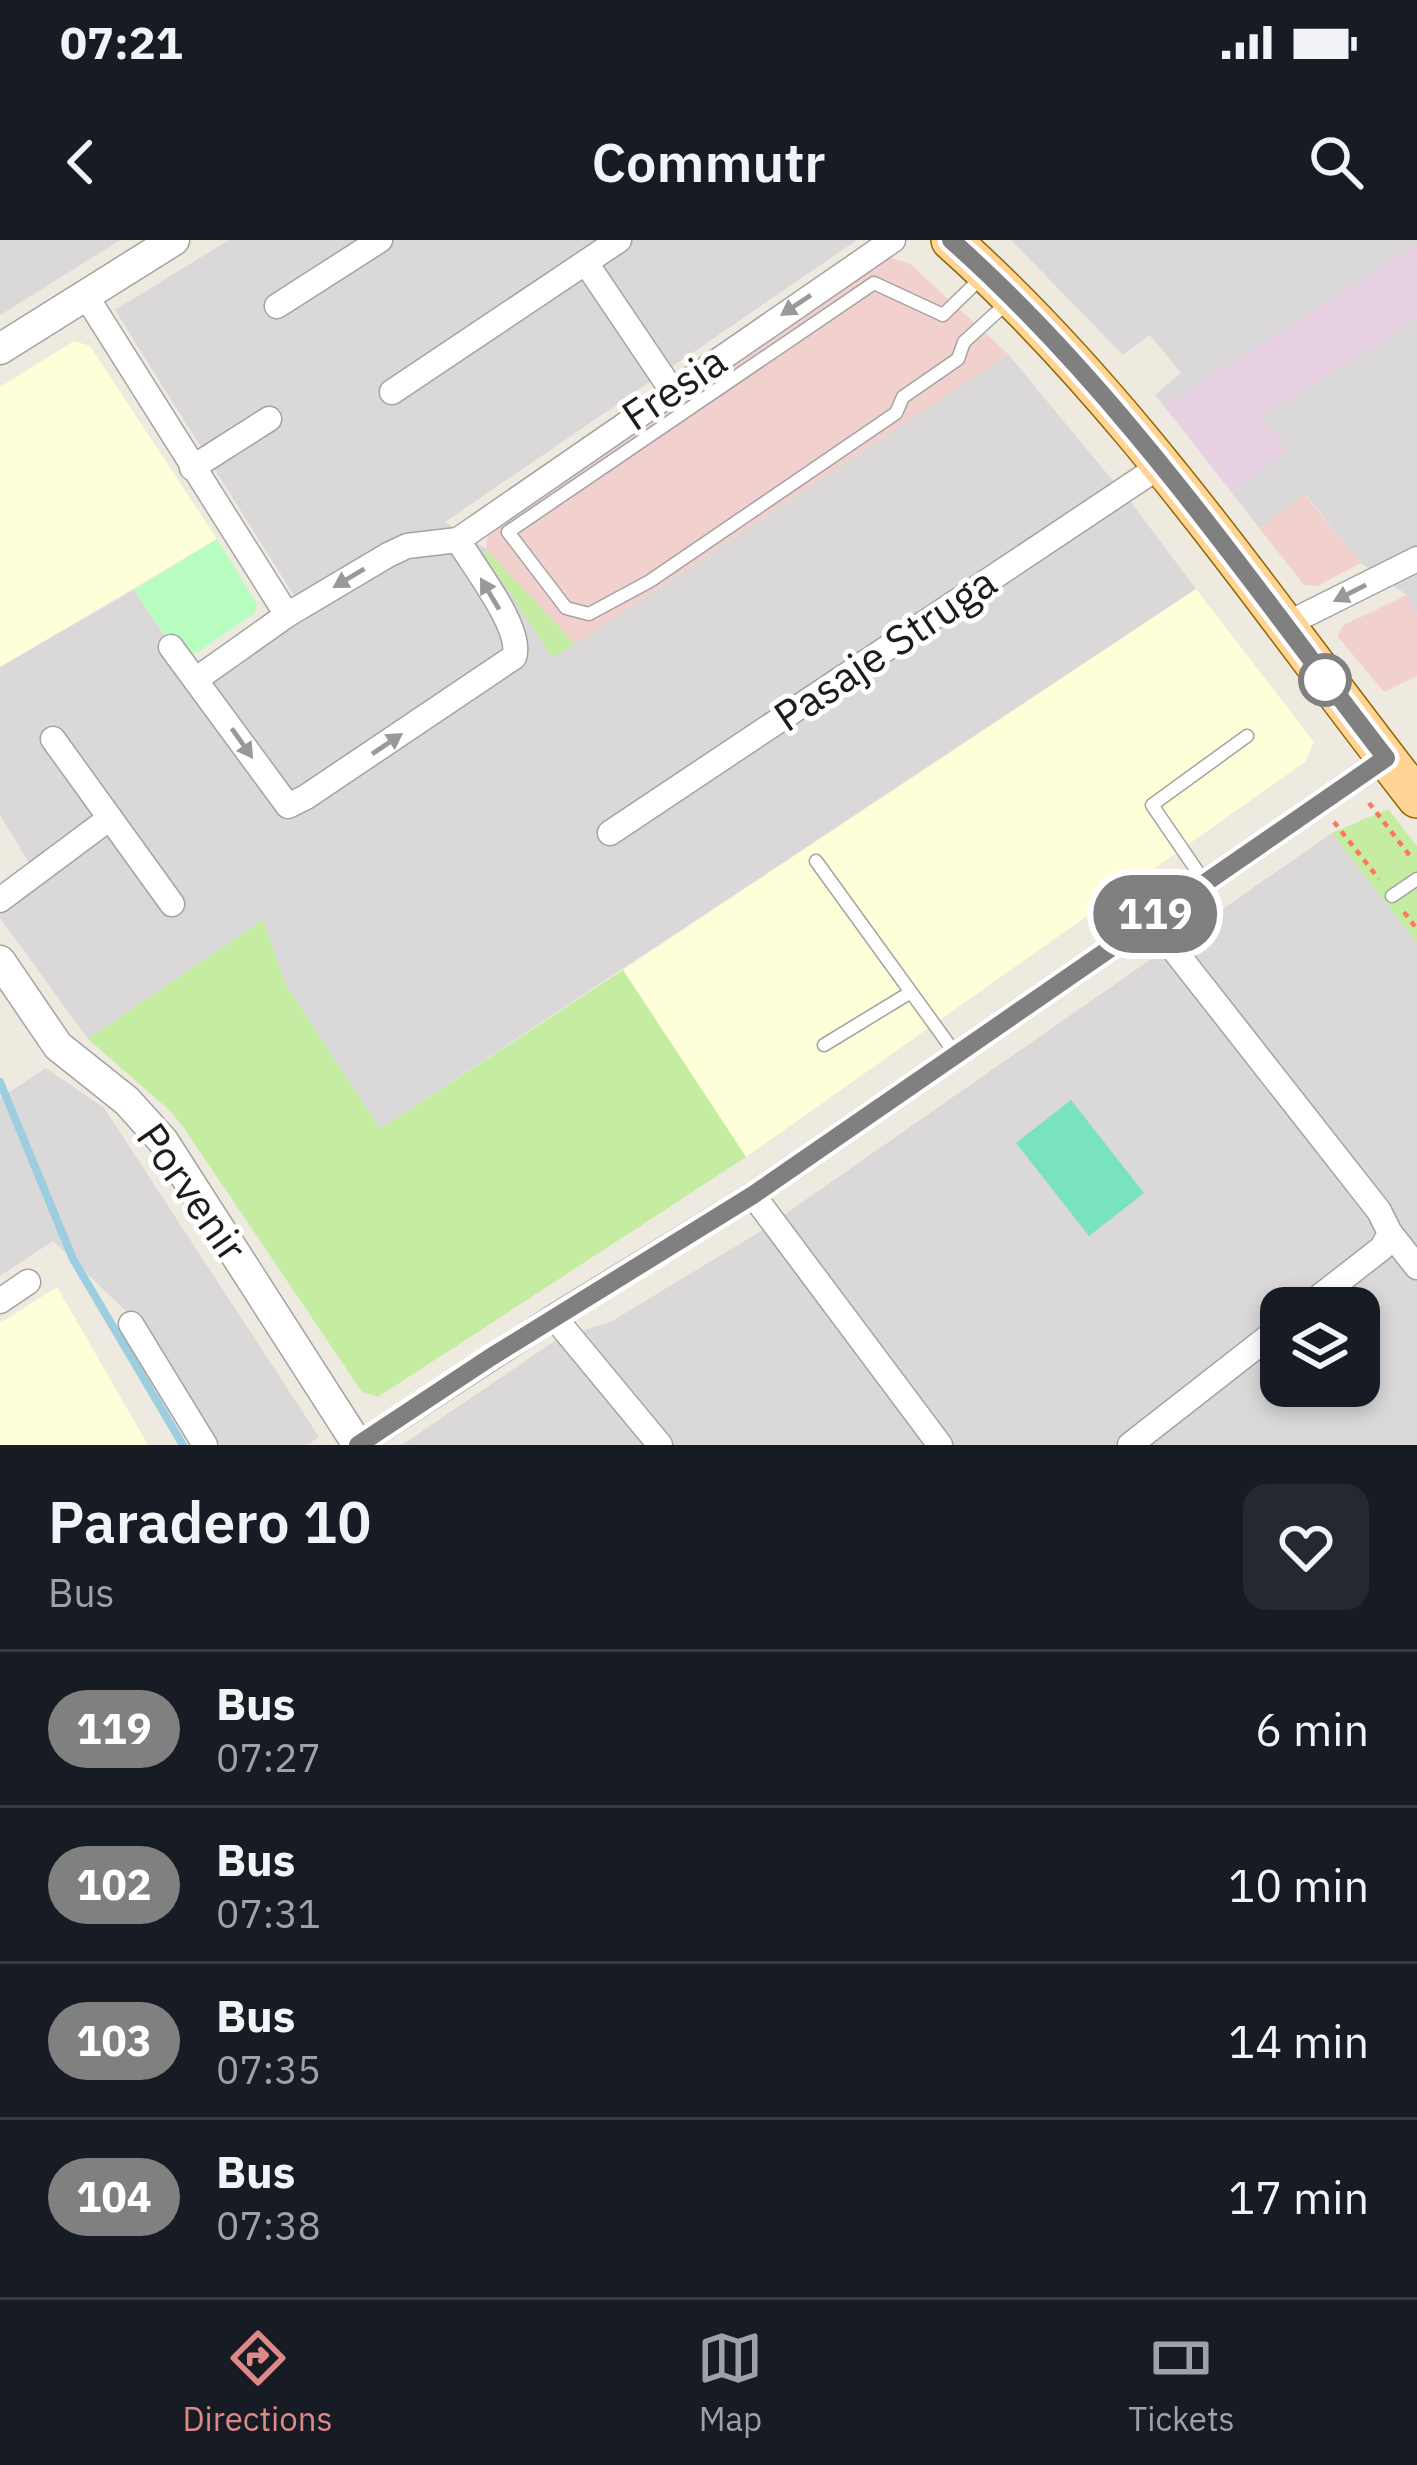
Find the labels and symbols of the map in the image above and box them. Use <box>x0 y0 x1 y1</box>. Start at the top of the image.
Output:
one-way arrow <box>779 294 812 316</box>
street label: Fresia <box>611 333 736 442</box>
street label: Pasaje Struga <box>763 554 1007 743</box>
one-way arrow <box>333 567 366 588</box>
one-way arrow <box>481 577 502 611</box>
one-way arrow <box>1333 582 1367 602</box>
unlabelled marker <box>1300 655 1350 705</box>
one-way arrow <box>230 727 253 759</box>
one-way arrow <box>370 733 403 755</box>
line badge: 119 <box>1086 875 1224 953</box>
street label: Porvenir <box>125 1112 260 1272</box>

